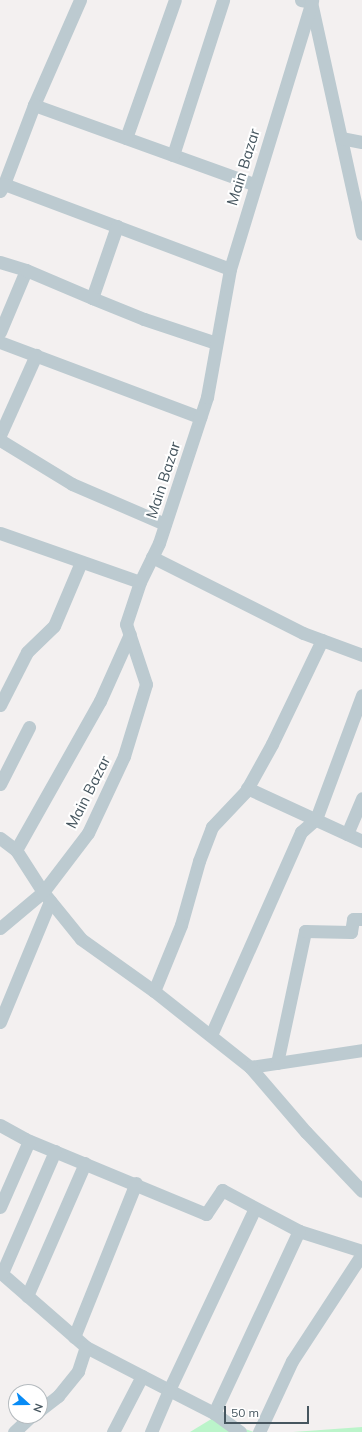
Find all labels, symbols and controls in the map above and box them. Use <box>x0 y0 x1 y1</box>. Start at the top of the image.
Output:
street label: Main Bazar <box>223 126 263 208</box>
street label: Main Bazar <box>142 439 184 521</box>
street label: Main Bazar <box>62 752 114 832</box>
north arrow <box>8 1384 48 1424</box>
scale bar <box>226 1398 311 1424</box>
text: N <box>30 1402 46 1414</box>
text: 50 m <box>231 1405 259 1420</box>

